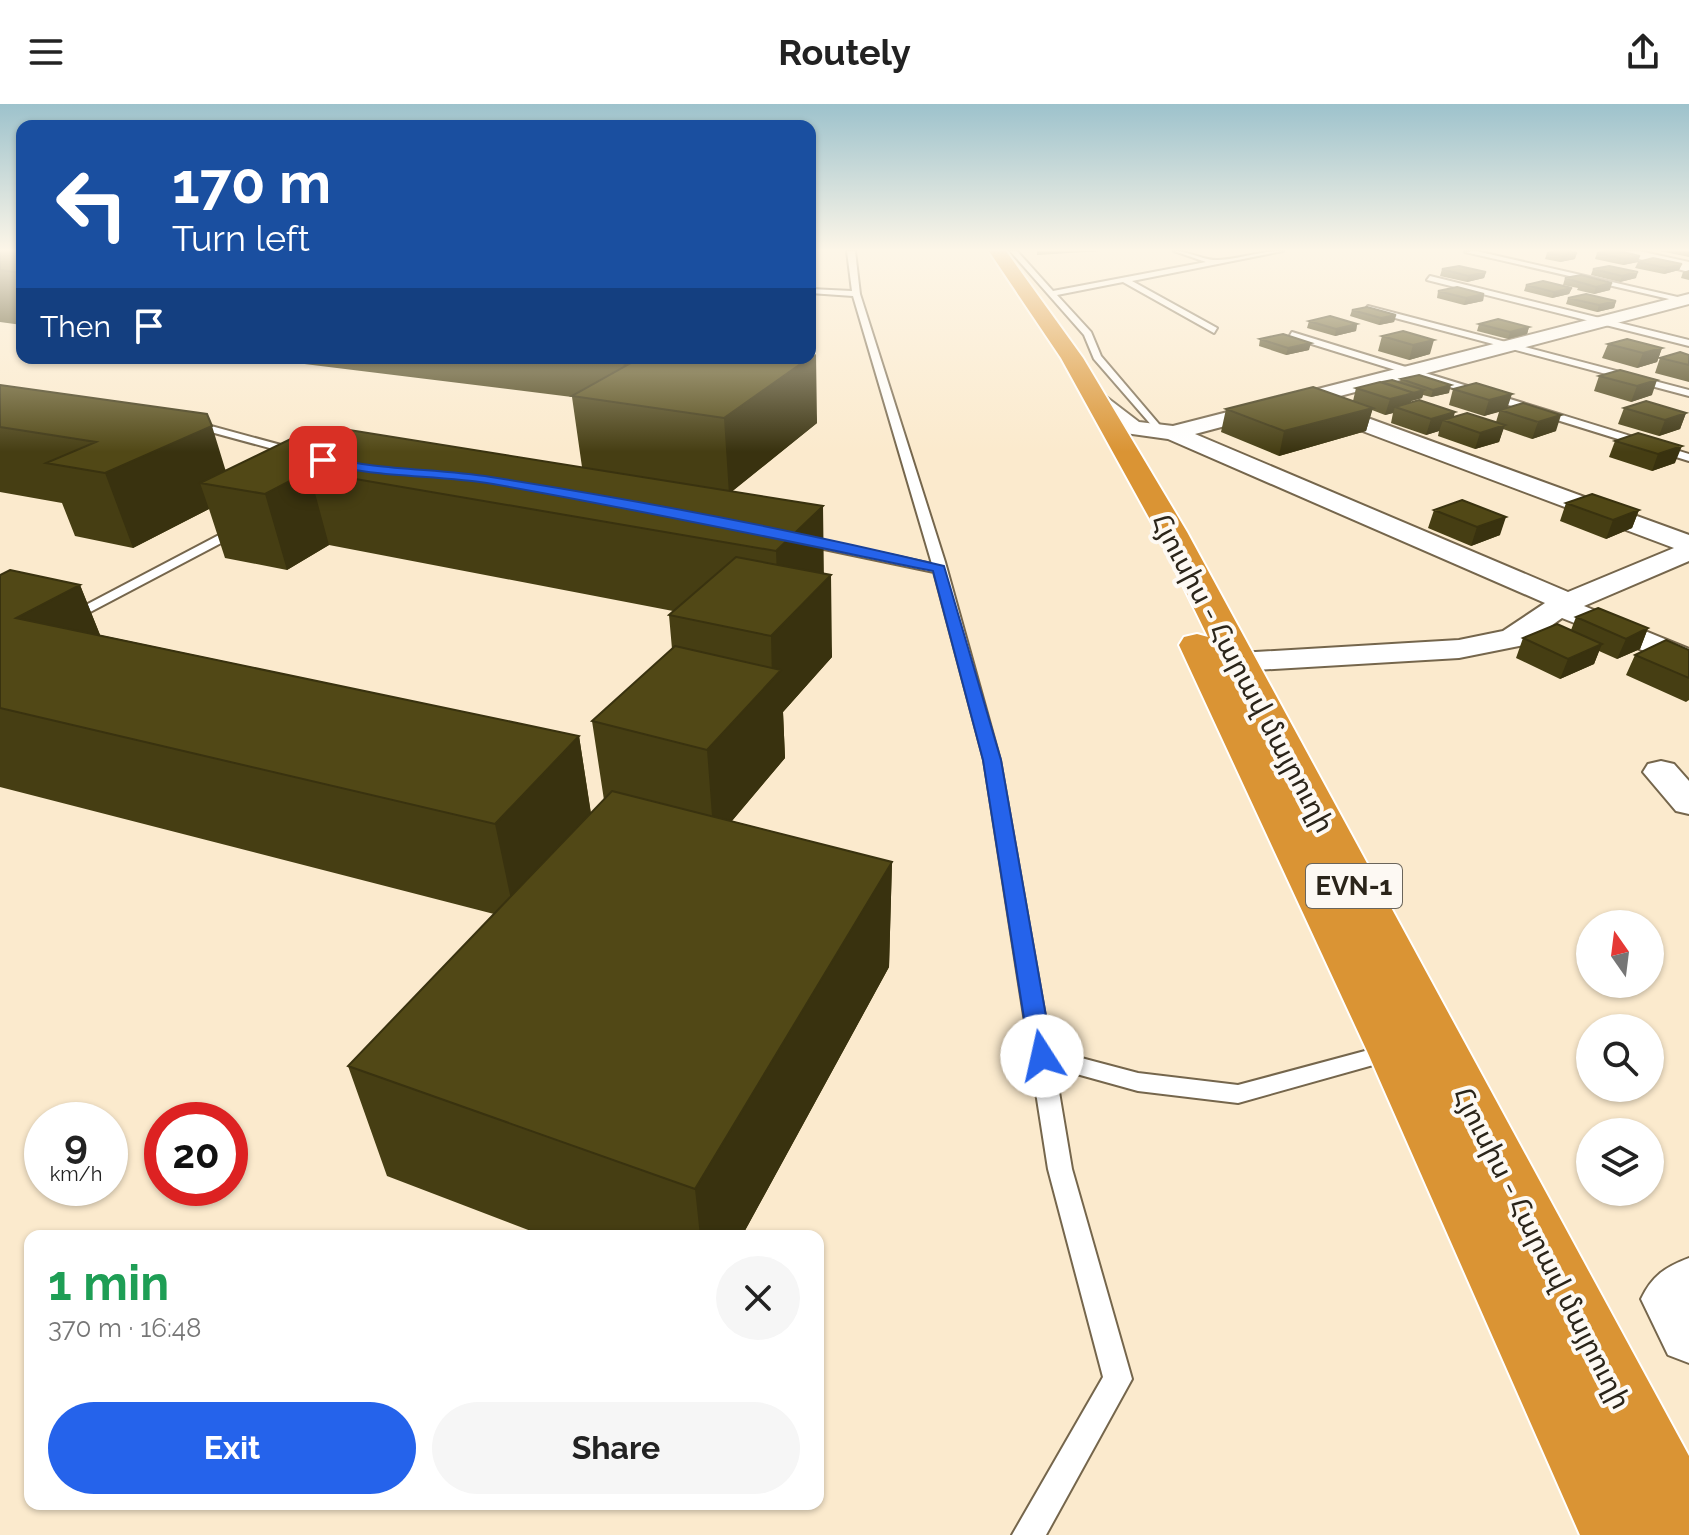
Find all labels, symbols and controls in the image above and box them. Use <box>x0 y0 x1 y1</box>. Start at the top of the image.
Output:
icon: menu <box>24 30 68 74</box>
icon: share <box>1621 30 1665 74</box>
text: Routely <box>778 31 911 73</box>
text: 170 m <box>172 150 331 216</box>
icon: left <box>40 152 144 256</box>
text: Turn left <box>172 217 310 259</box>
icon: arrive <box>127 304 171 348</box>
text: Then <box>40 309 111 344</box>
pin <box>289 426 357 494</box>
icon: arrive <box>301 438 345 482</box>
street label: Հյուսիս - Հարավ մայրուղի <box>1145 508 1341 838</box>
road number: EVN-1 <box>1306 864 1402 908</box>
north arrow <box>1576 910 1664 998</box>
map controls <box>1576 910 1664 1206</box>
position arrow <box>1000 1014 1084 1098</box>
button: search <box>1576 1014 1664 1102</box>
street label: Հյուսիս - Հարավ մայրուղի <box>1446 1081 1638 1415</box>
speed limit sign: 20 <box>144 1102 248 1206</box>
button: layers <box>1576 1118 1664 1206</box>
text: 9 <box>64 1120 88 1167</box>
text: km/h <box>50 1162 102 1186</box>
text: 1 min <box>48 1255 169 1311</box>
button: close <box>716 1256 800 1340</box>
text: 370 m · 16:48 <box>48 1313 201 1343</box>
button: Exit <box>48 1402 416 1494</box>
button: Share <box>432 1402 800 1494</box>

